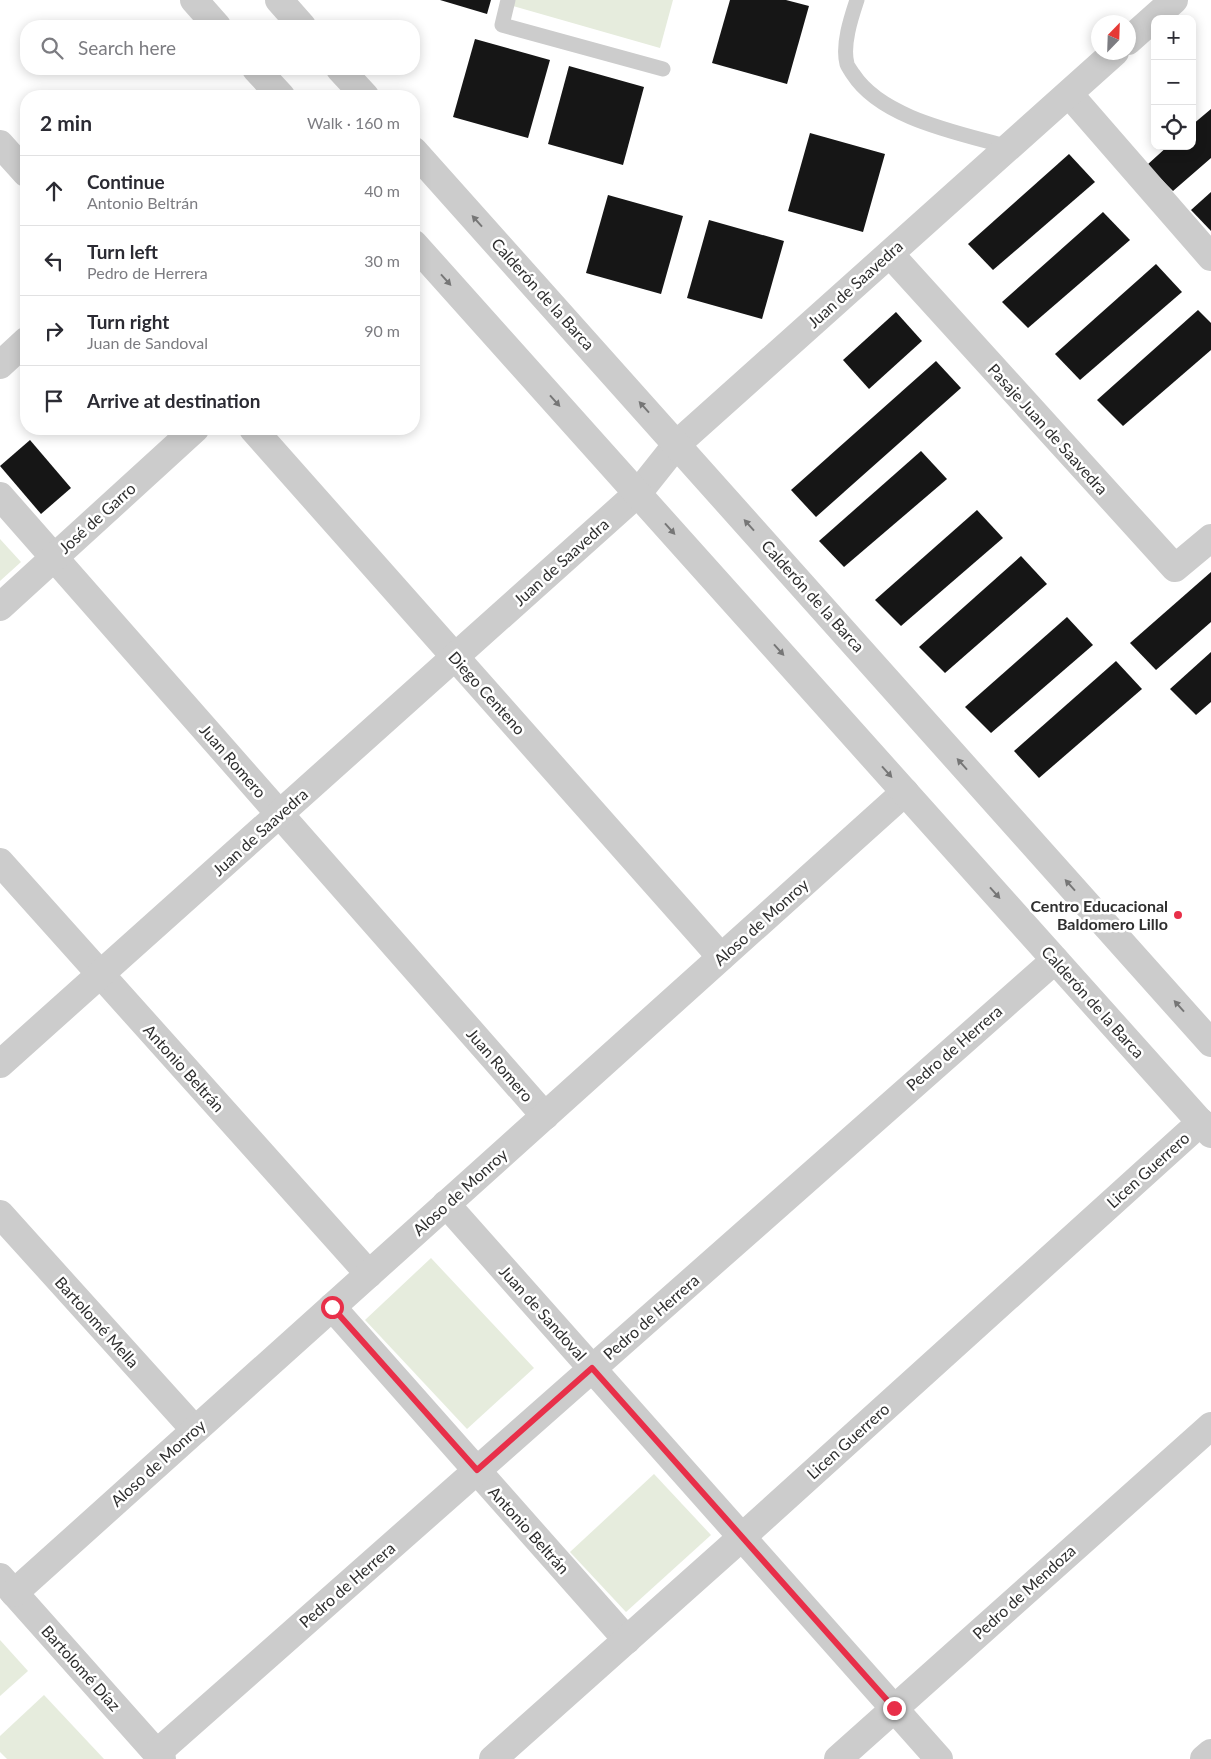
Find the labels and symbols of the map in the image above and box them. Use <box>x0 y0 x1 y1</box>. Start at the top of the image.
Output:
north arrow <box>1091 15 1136 60</box>
one-way arrow <box>471 216 483 228</box>
street label: Calderón de la Barca <box>488 234 599 354</box>
street label: Juan de Saavedra <box>803 236 906 331</box>
one-way arrow <box>441 274 452 287</box>
street label: Pasaje Juan de Saavedra <box>985 359 1112 498</box>
one-way arrow <box>549 394 561 406</box>
one-way arrow <box>638 402 650 414</box>
street label: José de Garro <box>54 478 139 557</box>
street label: Juan de Saavedra <box>509 514 612 609</box>
one-way arrow <box>743 520 755 532</box>
one-way arrow <box>665 523 676 536</box>
street label: Calderón de la Barca <box>758 536 869 656</box>
one-way arrow <box>773 644 785 656</box>
street label: Diego Centeno <box>445 647 530 738</box>
street label: Juan Romero <box>196 720 270 801</box>
one-way arrow <box>956 758 968 770</box>
one-way arrow <box>881 765 893 777</box>
street label: Juan de Saavedra <box>208 784 311 879</box>
street label: Aloso de Monroy <box>710 874 812 969</box>
one-way arrow <box>1065 879 1076 892</box>
one-way arrow <box>989 886 1001 898</box>
place label: Centro Educacional Baldomero Lillo <box>1030 896 1168 933</box>
marker: Centro Educacional Baldomero Lillo <box>1172 909 1184 921</box>
street label: Calderón de la Barca <box>1038 942 1149 1062</box>
one-way arrow <box>1173 1000 1184 1013</box>
street label: Pedro de Herrera <box>902 1001 1005 1094</box>
street label: Antonio Beltrán <box>140 1020 229 1115</box>
street label: Juan Romero <box>463 1024 537 1105</box>
street label: Licen Guerrero <box>1103 1128 1193 1212</box>
street label: Aloso de Monroy <box>409 1144 511 1239</box>
street label: Juan de Sandoval <box>496 1261 591 1364</box>
street label: Pedro de Herrera <box>599 1270 702 1363</box>
street label: Bartolomé Mella <box>52 1272 143 1371</box>
route start <box>321 1296 344 1319</box>
street label: Licen Guerrero <box>803 1399 893 1483</box>
street label: Aloso de Monroy <box>107 1415 209 1510</box>
street label: Antonio Beltrán <box>485 1482 574 1577</box>
street label: Pedro de Herrera <box>295 1538 398 1631</box>
street label: Pedro de Mendoza <box>968 1540 1079 1643</box>
street label: Bartolomé Díaz <box>38 1621 125 1714</box>
route end <box>883 1697 906 1720</box>

